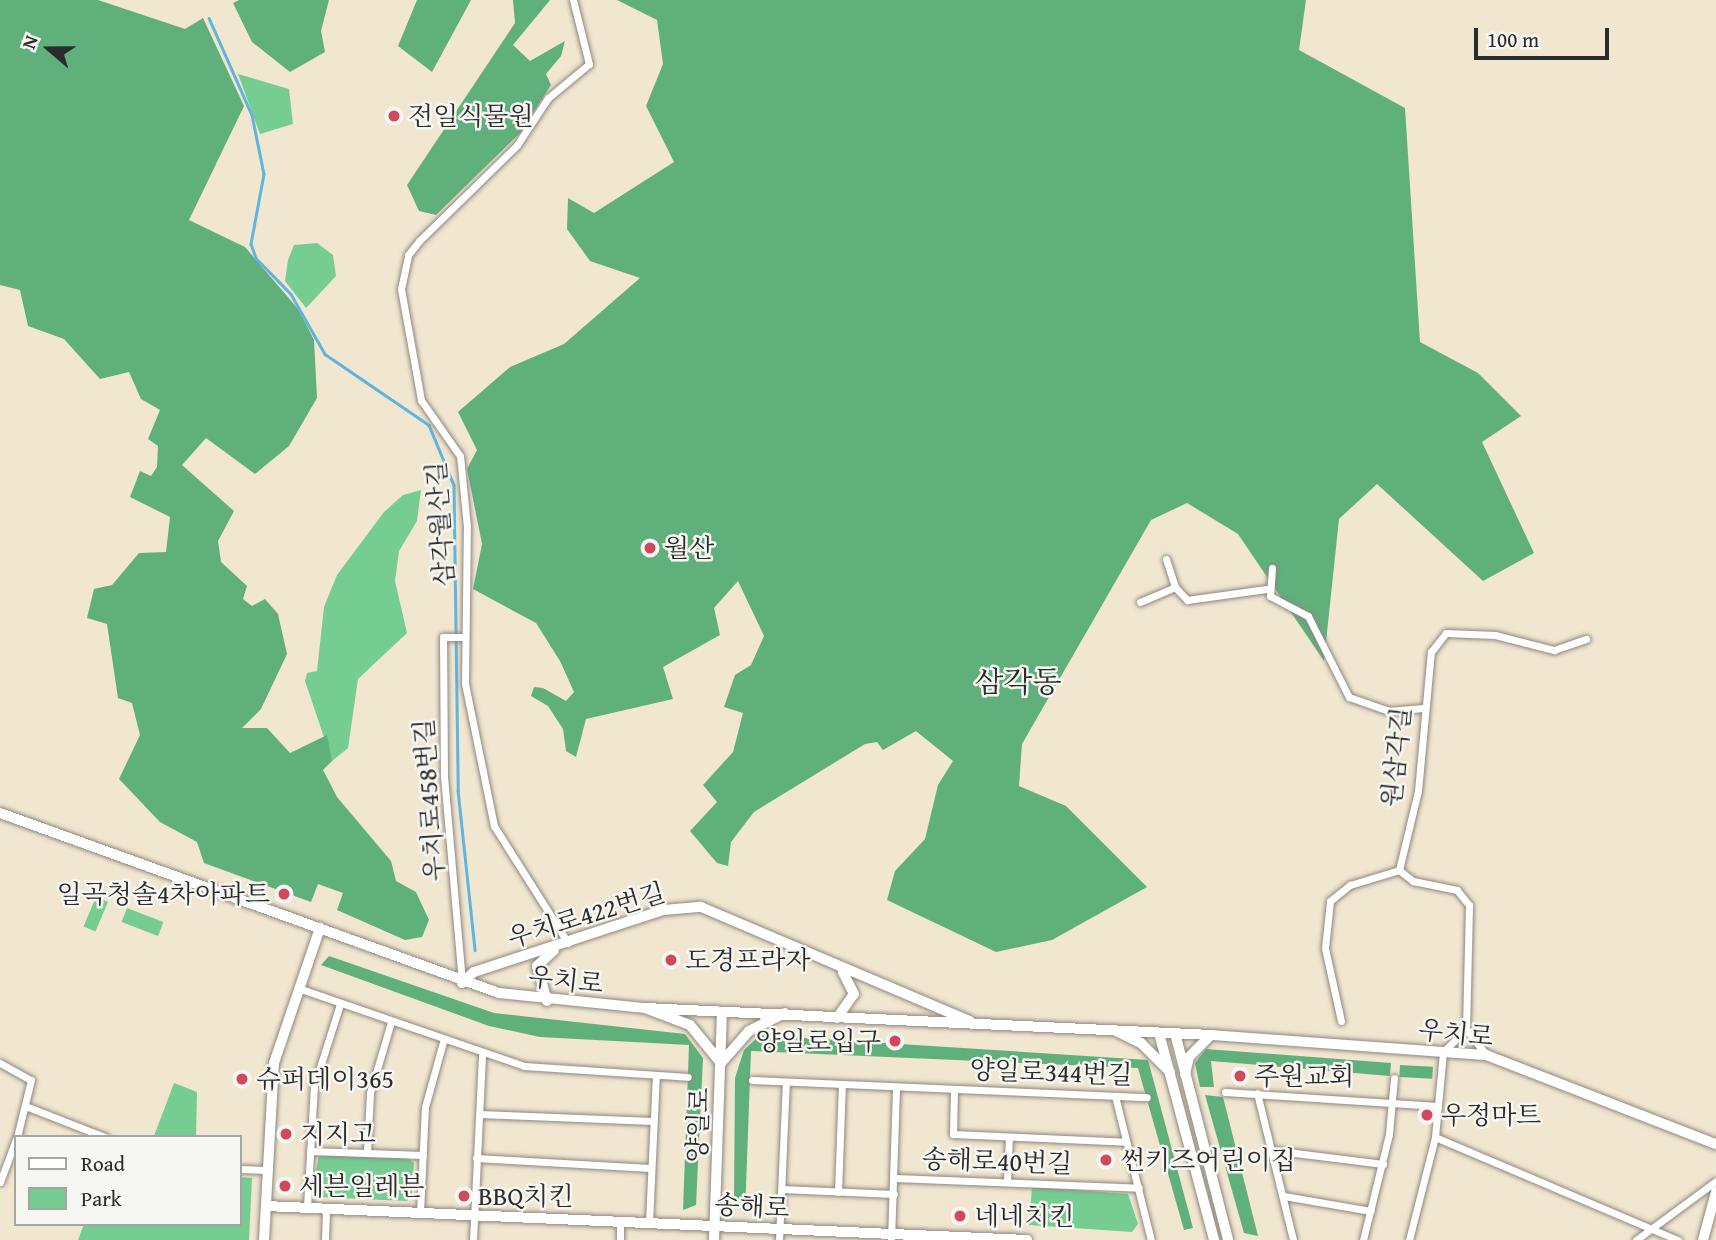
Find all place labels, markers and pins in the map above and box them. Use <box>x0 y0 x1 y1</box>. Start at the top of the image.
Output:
place label: 전일식물원 <box>408 100 534 132</box>
marker: 전일식물원 <box>386 108 402 124</box>
place label: 월산 <box>664 532 714 564</box>
marker: 월산 <box>642 540 658 556</box>
place label: 일곡청솔4차아파트 <box>57 878 270 910</box>
marker: 일곡청솔4차아파트 <box>276 886 292 902</box>
place label: 도경프라자 <box>685 944 811 976</box>
marker: 도경프라자 <box>663 952 679 968</box>
place label: 양일로입구 <box>755 1025 881 1057</box>
marker: 양일로입구 <box>887 1033 903 1049</box>
place label: 주원교회 <box>1254 1060 1354 1092</box>
place label: 슈퍼데이365 <box>256 1063 394 1095</box>
marker: 주원교회 <box>1232 1068 1248 1084</box>
marker: 슈퍼데이365 <box>234 1071 250 1087</box>
place label: 우정마트 <box>1441 1099 1541 1131</box>
marker: 우정마트 <box>1419 1107 1435 1123</box>
place label: 지지고 <box>300 1118 375 1150</box>
marker: 지지고 <box>278 1126 294 1142</box>
place label: 썬키즈어린이집 <box>1120 1144 1296 1176</box>
marker: 썬키즈어린이집 <box>1098 1152 1114 1168</box>
place label: 세븐일레븐 <box>299 1170 425 1202</box>
marker: 세븐일레븐 <box>277 1178 293 1194</box>
place label: BBQ치킨 <box>478 1180 574 1212</box>
marker: BBQ치킨 <box>456 1188 472 1204</box>
place label: 네네치킨 <box>974 1200 1074 1232</box>
marker: 네네치킨 <box>952 1208 968 1224</box>

